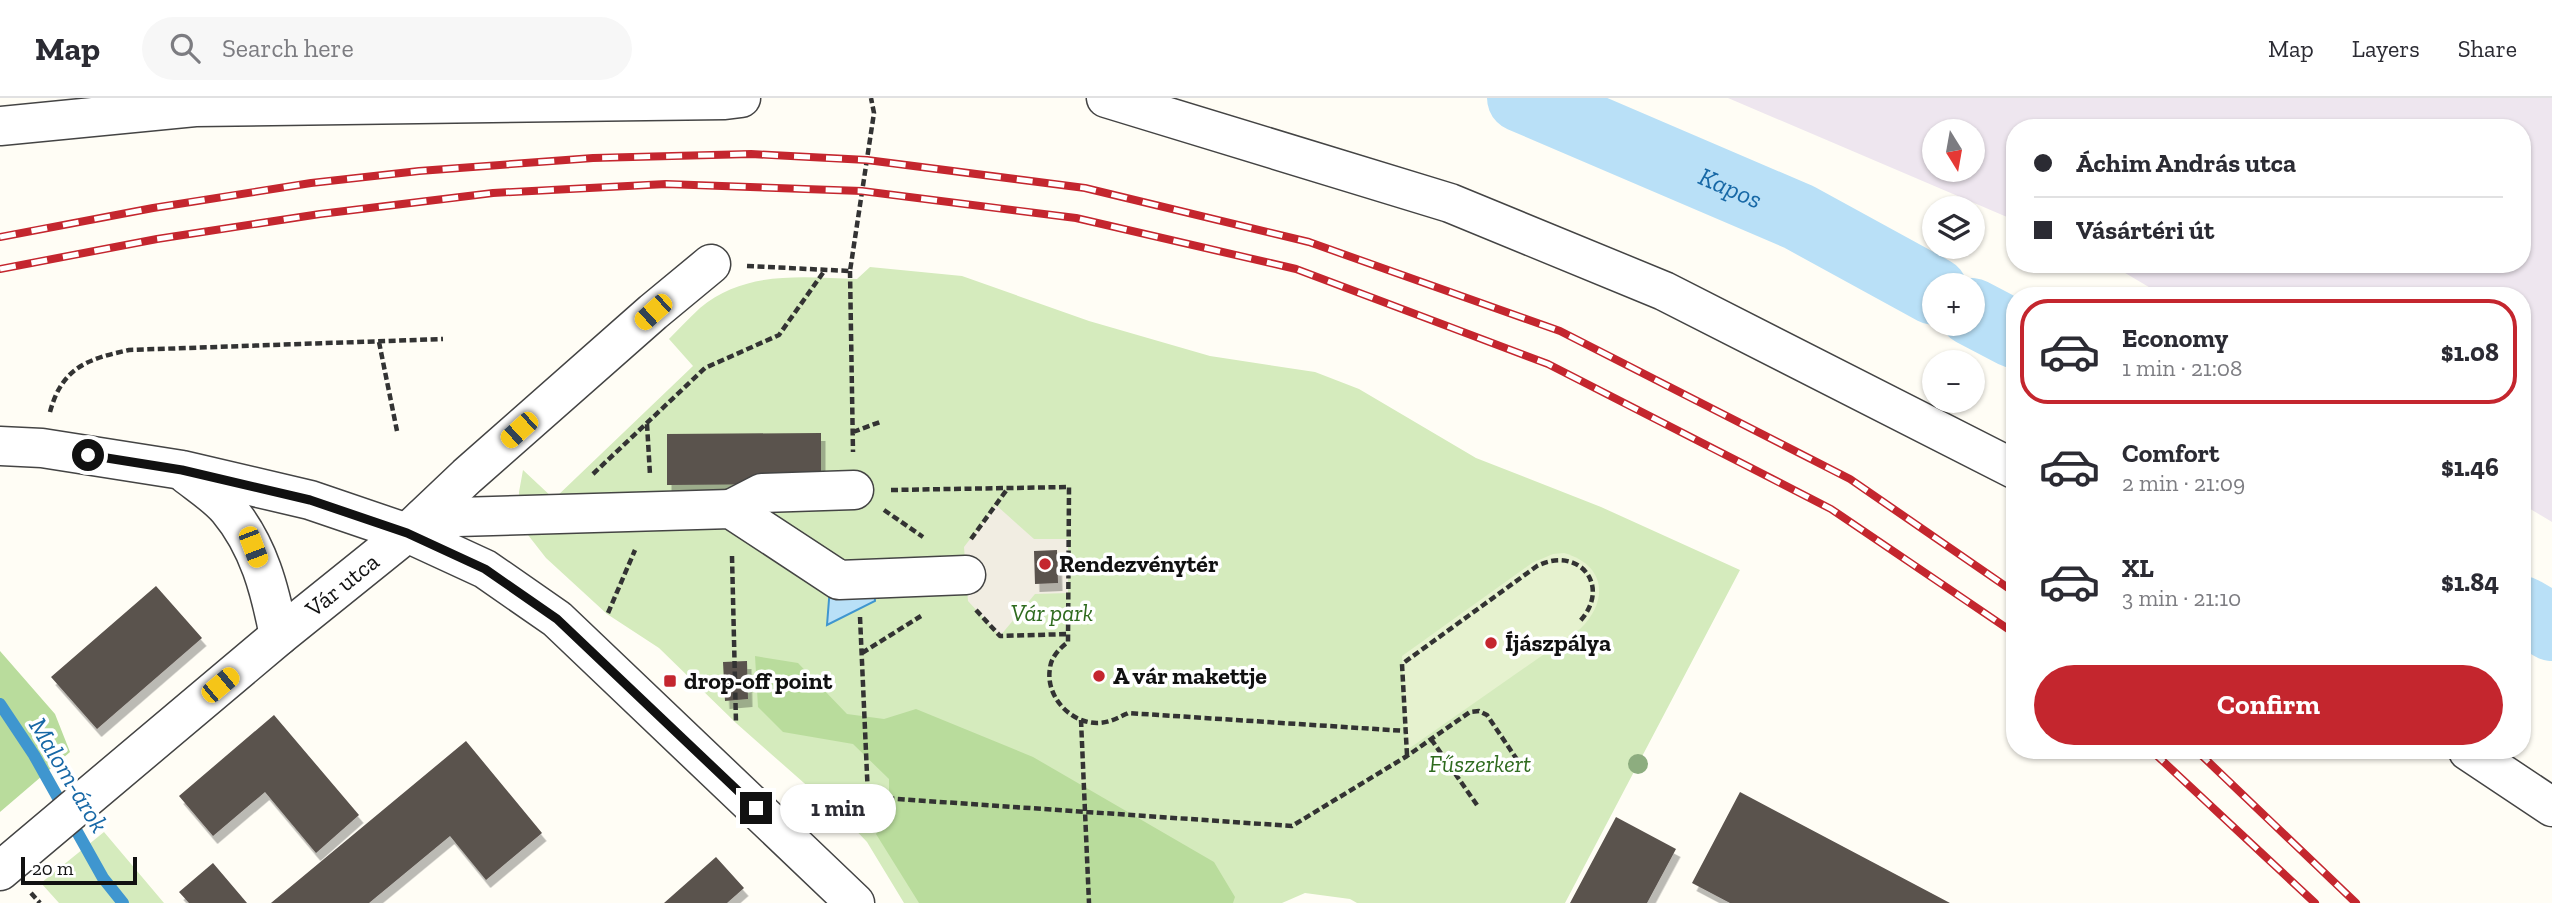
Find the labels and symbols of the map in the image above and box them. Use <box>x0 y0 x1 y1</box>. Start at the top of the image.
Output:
north arrow <box>1922 119 1984 182</box>
water label: Kapos <box>1694 160 1767 215</box>
car <box>631 290 676 334</box>
car <box>497 408 542 452</box>
route start <box>72 439 104 471</box>
car <box>236 524 271 570</box>
street label: Vár utca <box>299 546 385 624</box>
place label: Rendezvénytér <box>1059 549 1219 578</box>
marker: Rendezvénytér <box>1037 556 1053 572</box>
park label: Vár park <box>1011 598 1094 627</box>
place label: Íjászpálya <box>1505 628 1611 657</box>
marker: Íjászpálya <box>1483 635 1499 651</box>
place label: A vár makettje <box>1113 661 1267 690</box>
car <box>198 663 243 707</box>
place label: drop-off point <box>684 666 833 695</box>
marker: A vár makettje <box>1091 668 1107 684</box>
marker: drop-off point <box>662 673 678 689</box>
water label: Malom-árok <box>22 712 116 838</box>
park label: Fűszerkert <box>1429 749 1531 778</box>
callout: 1 min <box>780 784 896 832</box>
route end <box>740 792 772 824</box>
scale bar <box>21 854 136 886</box>

